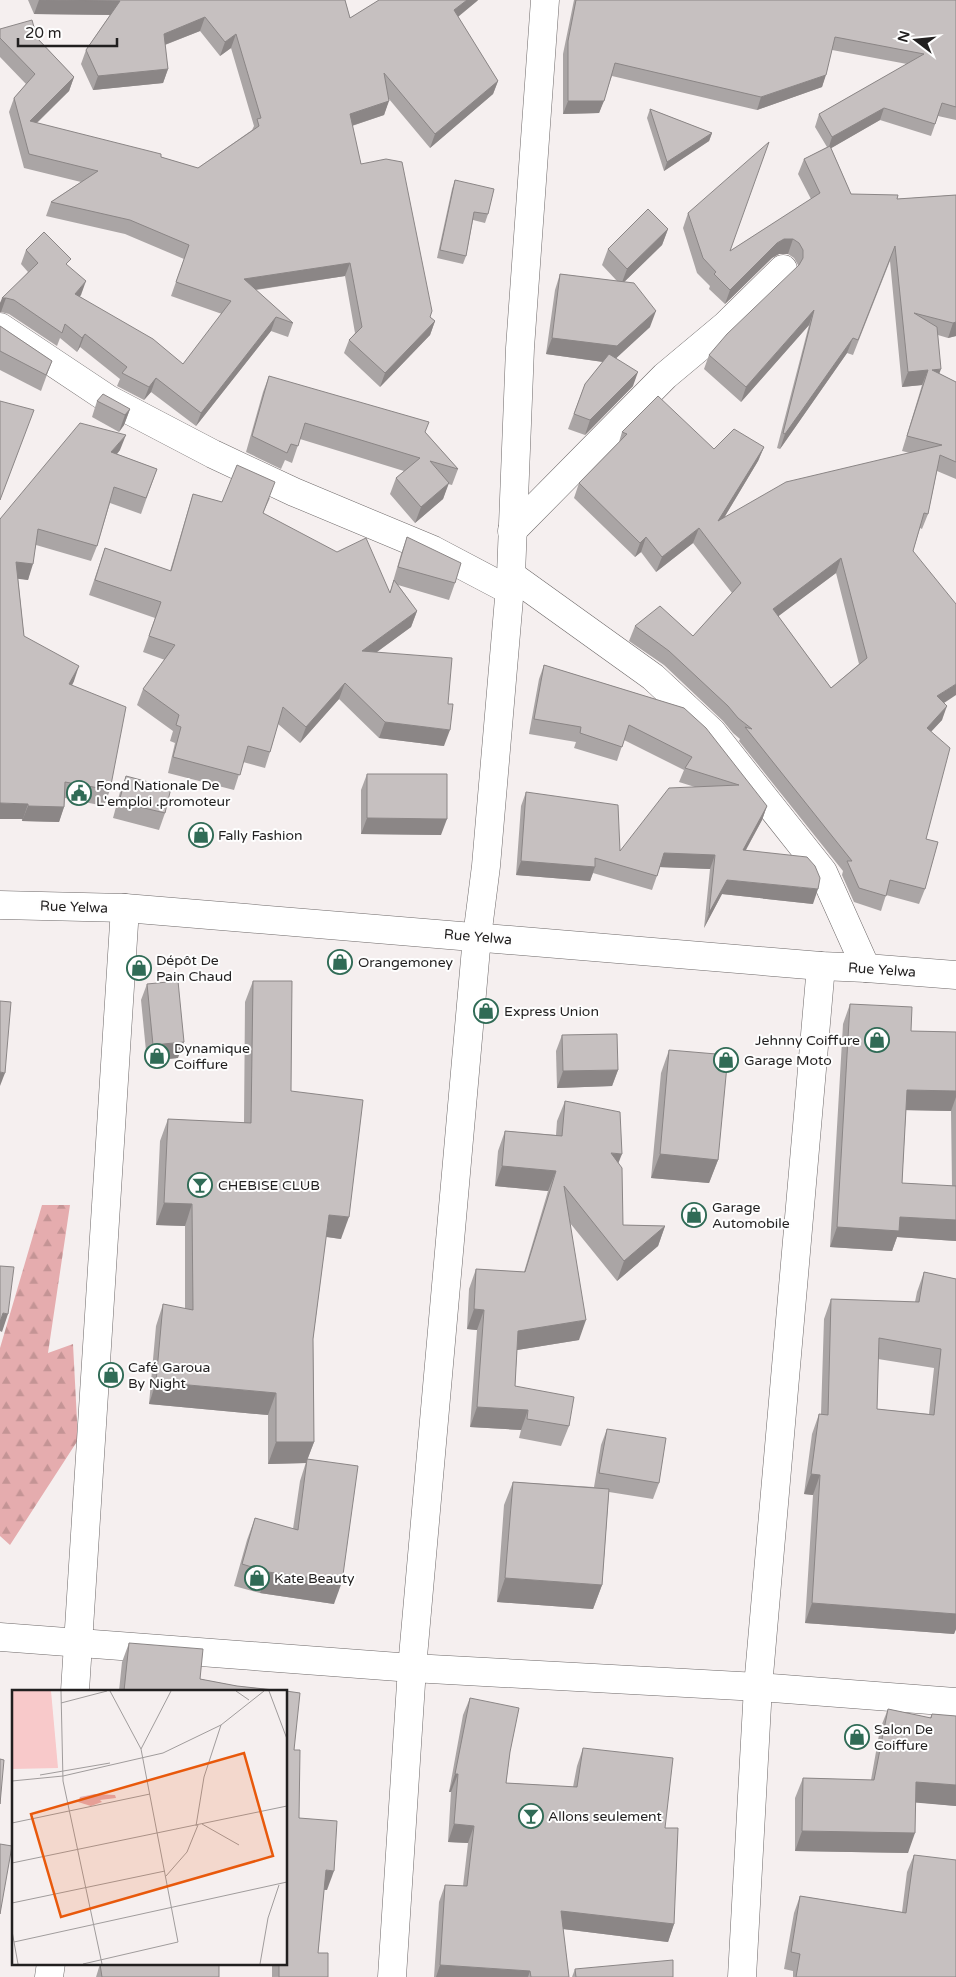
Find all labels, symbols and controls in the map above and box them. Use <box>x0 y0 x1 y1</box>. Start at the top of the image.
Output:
scale bar <box>18 15 116 47</box>
north arrow <box>891 15 941 65</box>
text: 20 m <box>25 24 62 42</box>
text: N <box>894 29 914 44</box>
place label: Fond Nationale De L'emploi .promoteur <box>96 777 231 810</box>
public building icon: Fond Nationale De L'emploi .promoteur <box>66 780 92 806</box>
shop icon: Fally Fashion <box>188 822 214 848</box>
place label: Fally Fashion <box>218 827 303 844</box>
street label: Rue Yelwa <box>40 897 108 917</box>
street label: Rue Yelwa <box>443 926 513 948</box>
shop icon: Orangemoney <box>327 949 353 975</box>
place label: Dépôt De Pain Chaud <box>156 952 232 985</box>
place label: Orangemoney <box>358 954 453 971</box>
shop icon: Dépôt De Pain Chaud <box>126 955 152 981</box>
street label: Rue Yelwa <box>847 959 917 981</box>
shop icon: Express Union <box>473 998 499 1024</box>
place label: Express Union <box>504 1003 599 1020</box>
shop icon: Jehnny Coiffure <box>864 1027 890 1053</box>
place label: Jehnny Coiffure <box>755 1032 860 1049</box>
place label: Dynamique Coiffure <box>174 1040 250 1073</box>
shop icon: Dynamique Coiffure <box>144 1043 170 1069</box>
shop icon: Garage Moto <box>713 1047 739 1073</box>
place label: Garage Moto <box>744 1052 832 1069</box>
bar icon: CHEBISE CLUB <box>187 1172 213 1198</box>
place label: CHEBISE CLUB <box>218 1177 320 1194</box>
place label: Garage Automobile <box>712 1199 790 1232</box>
shop icon: Garage Automobile <box>681 1202 707 1228</box>
place label: Café Garoua By Night <box>128 1359 210 1392</box>
shop icon: Café Garoua By Night <box>98 1362 124 1388</box>
shop icon: Kate Beauty <box>244 1565 270 1591</box>
place label: Kate Beauty <box>274 1570 355 1587</box>
inset map <box>12 1690 288 1964</box>
place label: Salon De Coiffure <box>874 1721 933 1754</box>
shop icon: Salon De Coiffure <box>844 1724 870 1750</box>
bar icon: Allons seulement <box>518 1803 544 1829</box>
place label: Allons seulement <box>548 1808 662 1825</box>

